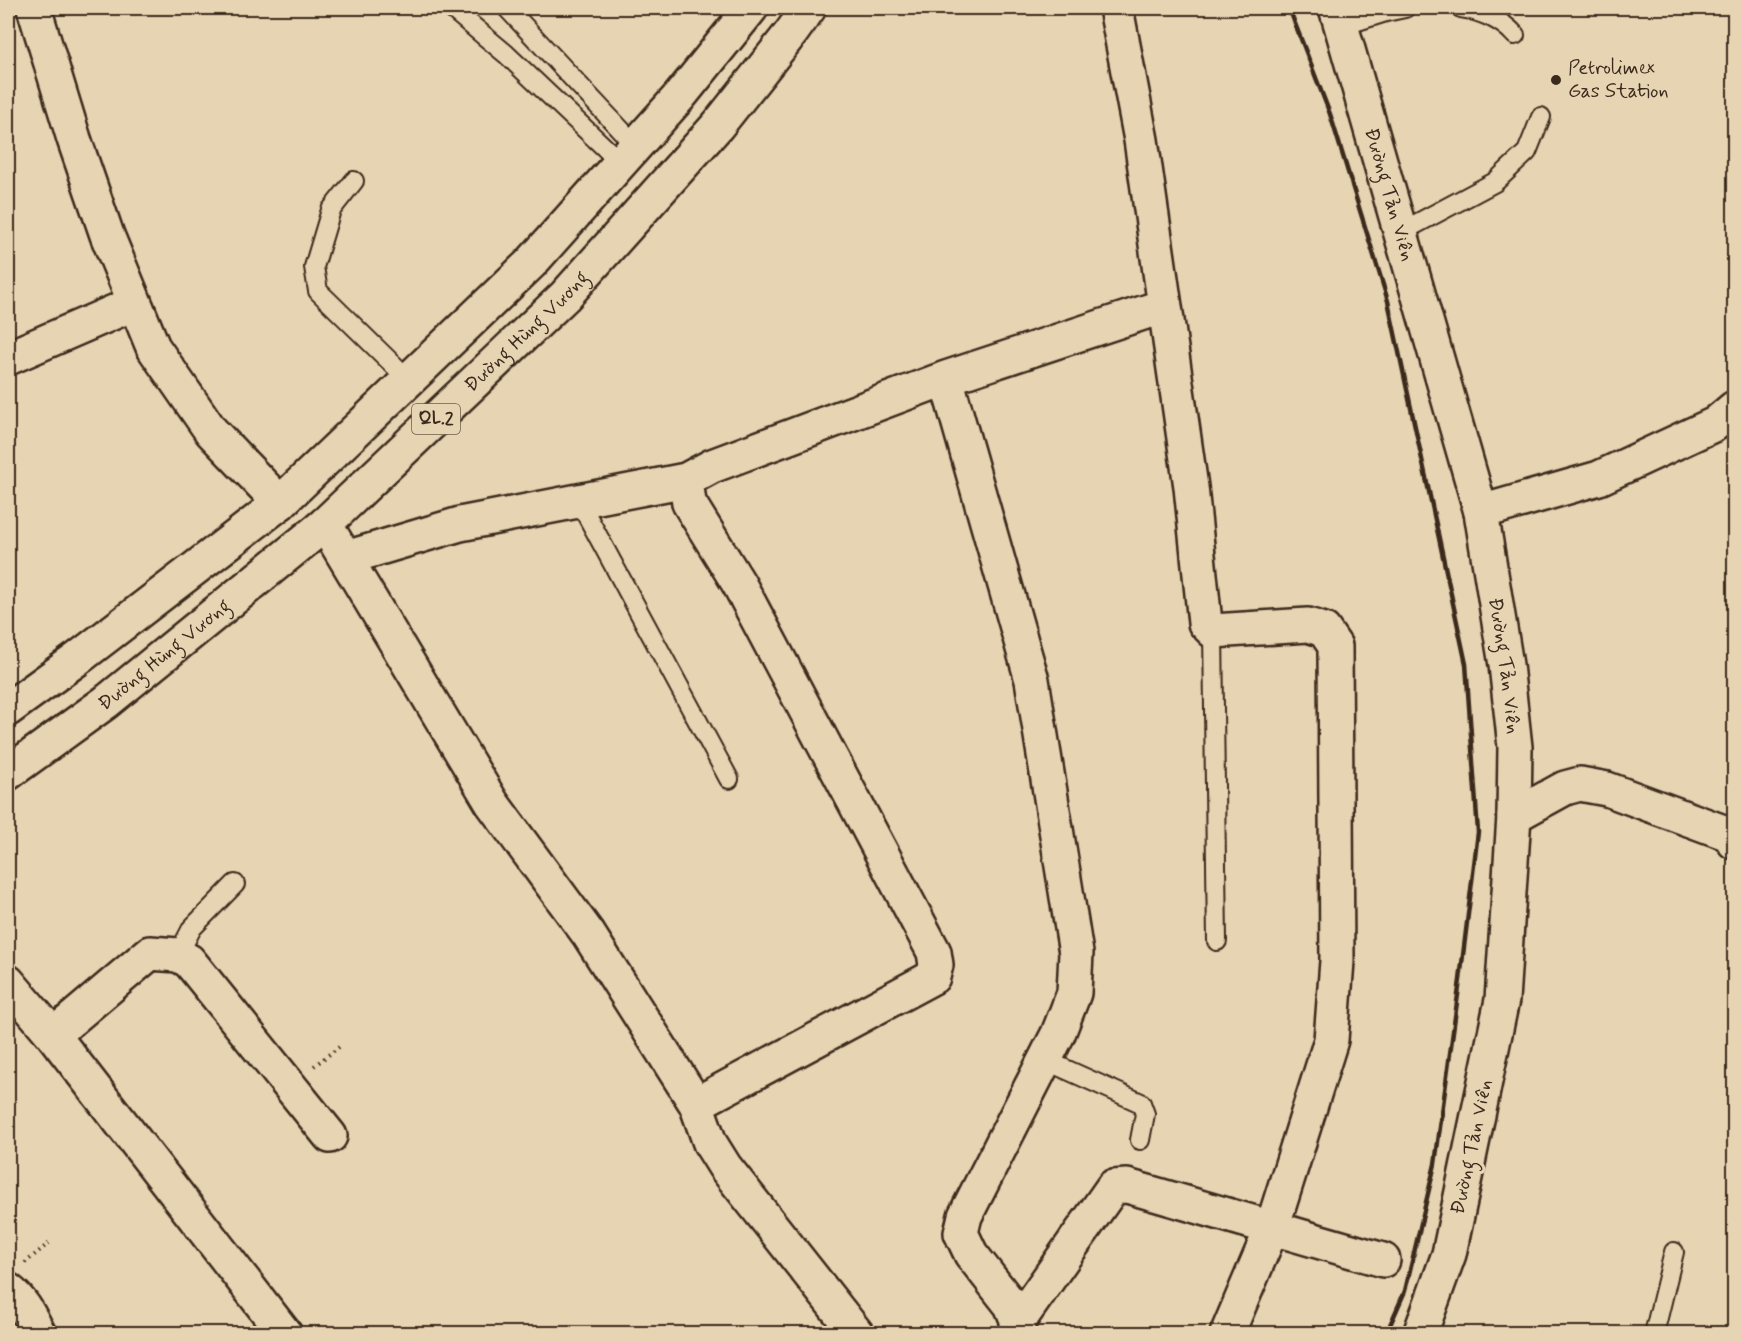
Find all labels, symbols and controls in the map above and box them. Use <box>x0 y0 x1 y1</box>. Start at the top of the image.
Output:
place label: Petrolimex Gas Station <box>1568 55 1669 105</box>
marker: Petrolimex Gas Station <box>1549 73 1563 87</box>
street label: Đường Tản Viên <box>1358 125 1422 264</box>
street label: Đường Hùng Vương <box>458 265 596 398</box>
road number: QL.2 <box>412 404 460 434</box>
street label: Đường Hùng Vương <box>92 593 238 717</box>
street label: Đường Tản Viên <box>1482 596 1527 735</box>
street label: Đường Tản Viên <box>1445 1077 1501 1217</box>

